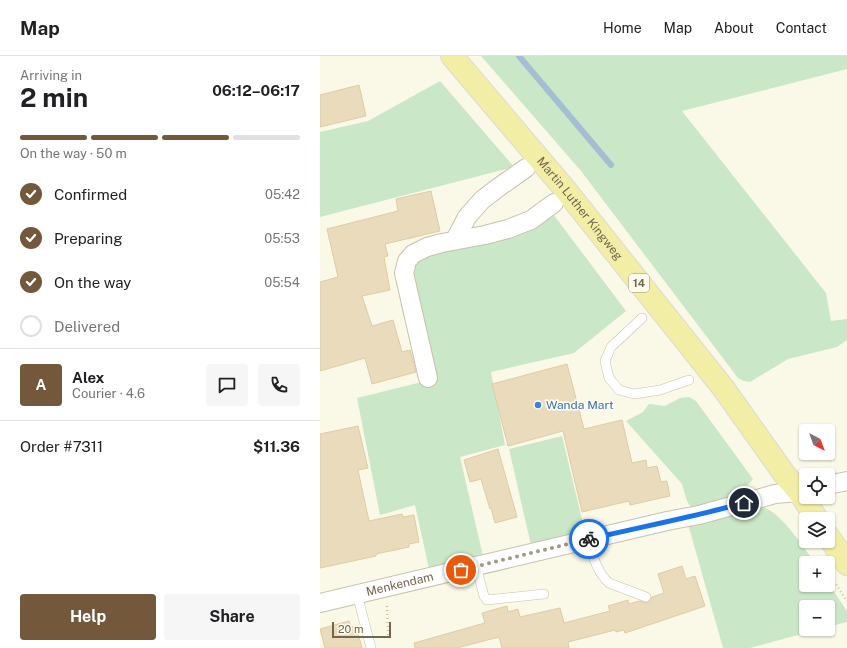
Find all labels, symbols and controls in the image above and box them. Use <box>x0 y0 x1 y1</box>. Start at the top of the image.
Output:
text: Map <box>20 17 60 39</box>
text: Home <box>603 20 642 36</box>
text: Map <box>664 20 692 36</box>
text: About <box>714 20 754 36</box>
text: Contact <box>776 20 827 36</box>
text: Arriving in <box>20 68 82 83</box>
text: 2 min <box>20 82 88 113</box>
text: 06:12–06:17 <box>212 82 300 99</box>
text: On the way · 50 m <box>20 146 127 161</box>
street label: Martin Luther Kingweg <box>534 154 626 263</box>
icon: check <box>20 183 42 205</box>
text: Confirmed <box>54 186 127 203</box>
text: 05:42 <box>265 187 300 202</box>
icon: check <box>20 227 42 249</box>
text: Preparing <box>54 230 123 247</box>
text: 05:53 <box>264 231 300 246</box>
icon: check <box>20 271 42 293</box>
text: On the way <box>54 274 131 291</box>
road number: 14 <box>629 274 649 292</box>
text: 05:54 <box>264 275 300 290</box>
text: Delivered <box>54 318 120 335</box>
button: chat <box>206 364 248 406</box>
button: phone <box>258 364 300 406</box>
text: Alex <box>72 369 104 386</box>
text: A <box>36 376 46 393</box>
text: Courier · 4.6 <box>72 386 145 401</box>
place label: Wanda Mart <box>546 398 614 412</box>
marker: Wanda Mart <box>533 400 543 410</box>
north arrow <box>799 424 835 460</box>
map controls <box>799 424 835 636</box>
text: Order #7311 <box>20 438 103 455</box>
text: $11.36 <box>253 438 300 455</box>
button: locate <box>799 468 835 504</box>
pin <box>727 486 761 520</box>
icon: home <box>733 492 755 514</box>
button: layers <box>799 512 835 548</box>
courier <box>569 519 609 559</box>
icon: bike <box>578 528 600 550</box>
pin <box>444 553 478 587</box>
button: + <box>799 556 835 592</box>
icon: bag <box>450 559 472 581</box>
street label: Menkendam <box>365 569 435 599</box>
button: Help <box>20 594 156 640</box>
button: Share <box>164 594 300 640</box>
button: − <box>799 600 835 636</box>
scale bar <box>332 620 391 639</box>
text: 20 m <box>338 623 363 635</box>

